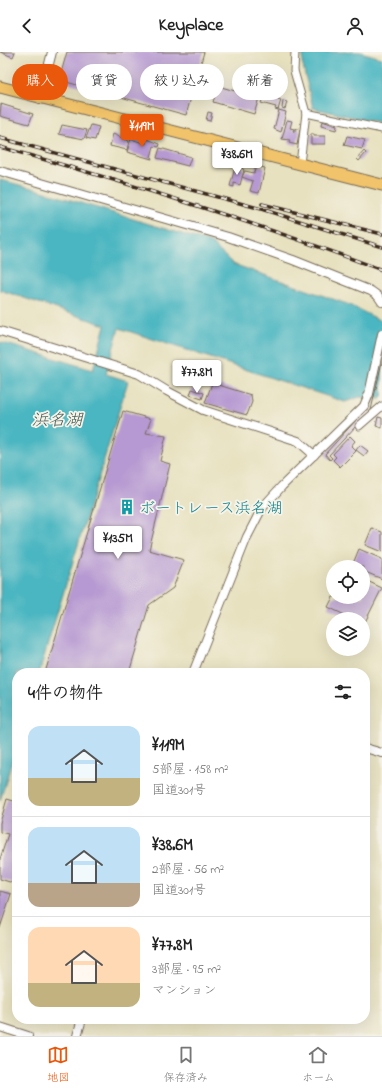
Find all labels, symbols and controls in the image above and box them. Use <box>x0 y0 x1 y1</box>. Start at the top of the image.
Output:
text: Keyplace <box>159 13 223 39</box>
icon: back <box>16 15 38 37</box>
icon: person <box>344 15 366 37</box>
chip: 購入 <box>12 64 68 100</box>
chip: 賃貸 <box>76 64 132 100</box>
chip: 絞り込み <box>140 64 224 100</box>
chip: 新着 <box>232 64 288 100</box>
pin: ¥119M <box>114 114 170 148</box>
text: ¥119M <box>129 117 155 136</box>
pin: ¥38.6M <box>204 142 270 176</box>
text: ¥38.6M <box>221 145 253 164</box>
pin: ¥77.8M <box>164 360 230 394</box>
text: ¥77.8M <box>181 363 213 382</box>
water label: 浜名湖 <box>32 408 84 433</box>
place label: ボートレース浜名湖 <box>139 497 283 521</box>
building icon: ボートレース浜名湖 <box>118 498 136 516</box>
pin: ¥135M <box>90 526 146 560</box>
text: ¥135M <box>103 529 133 548</box>
map controls <box>326 560 370 656</box>
button: locate <box>326 560 370 604</box>
button: layers <box>326 612 370 656</box>
text: 4件の物件 <box>28 681 103 706</box>
icon: filters <box>332 681 354 703</box>
text: ¥119M <box>152 733 185 758</box>
icon: home <box>60 742 108 790</box>
text: 5部屋 · 158 m² <box>152 760 228 779</box>
text: 国道301号 <box>152 781 206 800</box>
text: ¥38.6M <box>152 833 193 858</box>
icon: home <box>60 843 108 891</box>
text: 2部屋 · 56 m² <box>152 860 224 879</box>
text: 国道301号 <box>152 881 206 900</box>
text: ¥77.8M <box>152 933 193 958</box>
icon: home <box>60 943 108 991</box>
text: 3部屋 · 95 m² <box>152 960 221 979</box>
text: マンション <box>152 981 216 1000</box>
tab: 地図 <box>47 1044 69 1086</box>
tab: 保存済み <box>164 1044 208 1086</box>
tab: ホーム <box>302 1044 335 1086</box>

